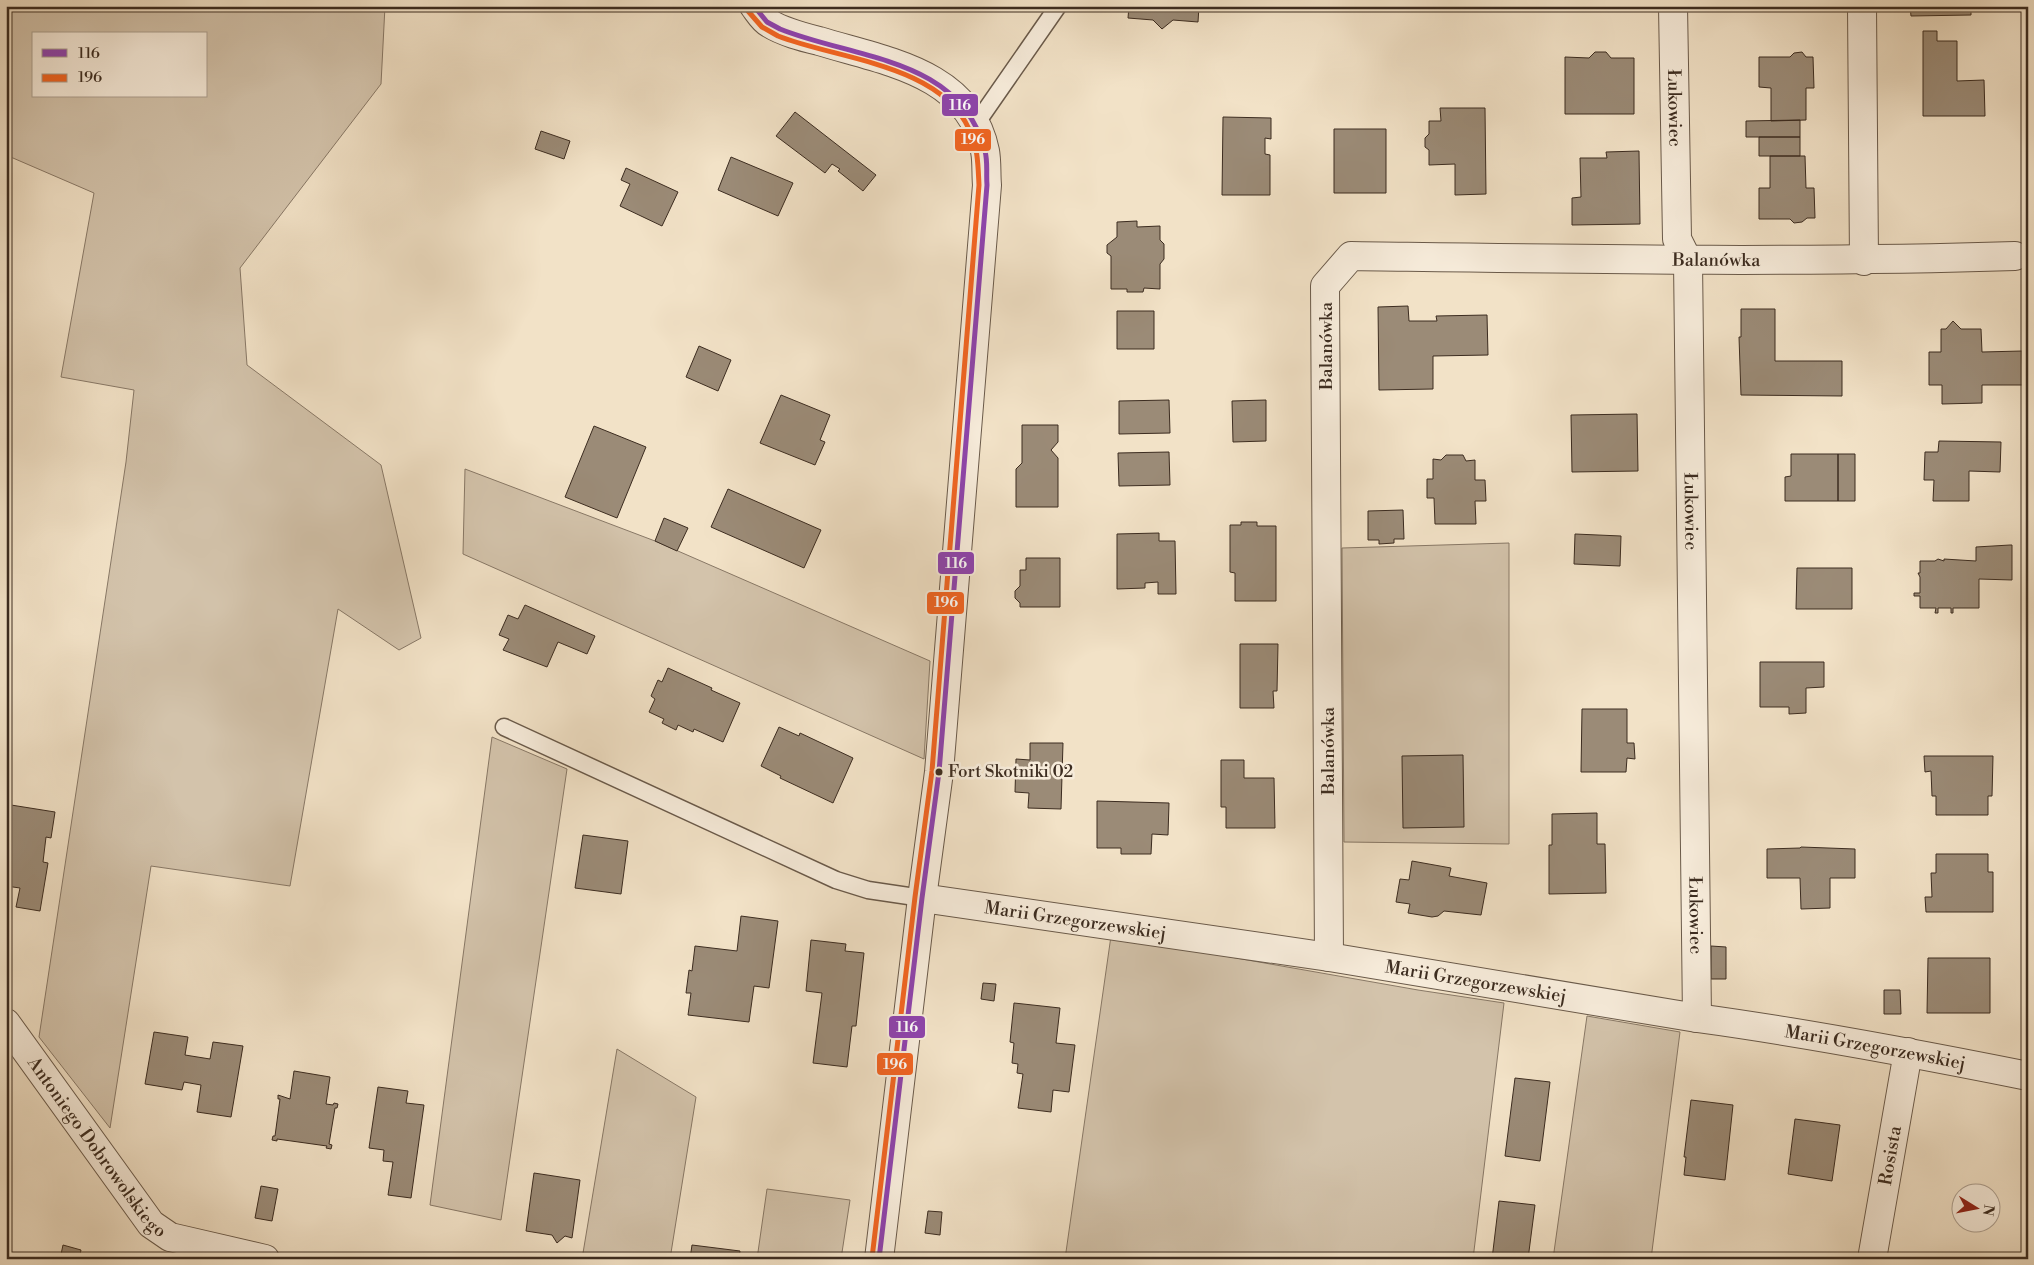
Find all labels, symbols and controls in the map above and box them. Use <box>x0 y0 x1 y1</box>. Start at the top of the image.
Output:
legend <box>32 32 208 98</box>
text: 116 <box>78 44 100 63</box>
text: 196 <box>78 68 102 87</box>
street label: Łukowiec <box>1663 69 1687 147</box>
line badge: 116 <box>941 93 979 117</box>
text: 116 <box>949 97 971 115</box>
line badge: 196 <box>954 128 992 152</box>
text: 196 <box>961 131 985 149</box>
street label: Balanówka <box>1671 248 1761 271</box>
street label: Balanówka <box>1315 301 1338 391</box>
street label: Łukowiec <box>1679 472 1703 550</box>
line badge: 116 <box>937 551 975 575</box>
text: 116 <box>945 555 967 573</box>
line badge: 196 <box>926 591 965 615</box>
text: 196 <box>934 594 958 612</box>
street label: Balanówka <box>1317 706 1340 796</box>
place label: Fort Skotniki 02 <box>948 761 1073 783</box>
marker: Fort Skotniki 02 <box>934 767 944 777</box>
street label: Łukowiec <box>1684 876 1708 954</box>
street label: Marii Grzegorzewskiej <box>983 896 1168 945</box>
street label: Marii Grzegorzewskiej <box>1383 955 1568 1008</box>
line badge: 116 <box>888 1015 926 1039</box>
text: 116 <box>896 1019 918 1037</box>
street label: Marii Grzegorzewskiej <box>1783 1020 1968 1075</box>
street label: Antoniego Dobrowolskiego <box>22 1051 171 1242</box>
line badge: 196 <box>876 1052 914 1076</box>
text: 196 <box>883 1056 907 1074</box>
street label: Rosista <box>1874 1123 1907 1187</box>
north arrow <box>1952 1182 2002 1232</box>
text: N <box>1978 1203 1998 1217</box>

